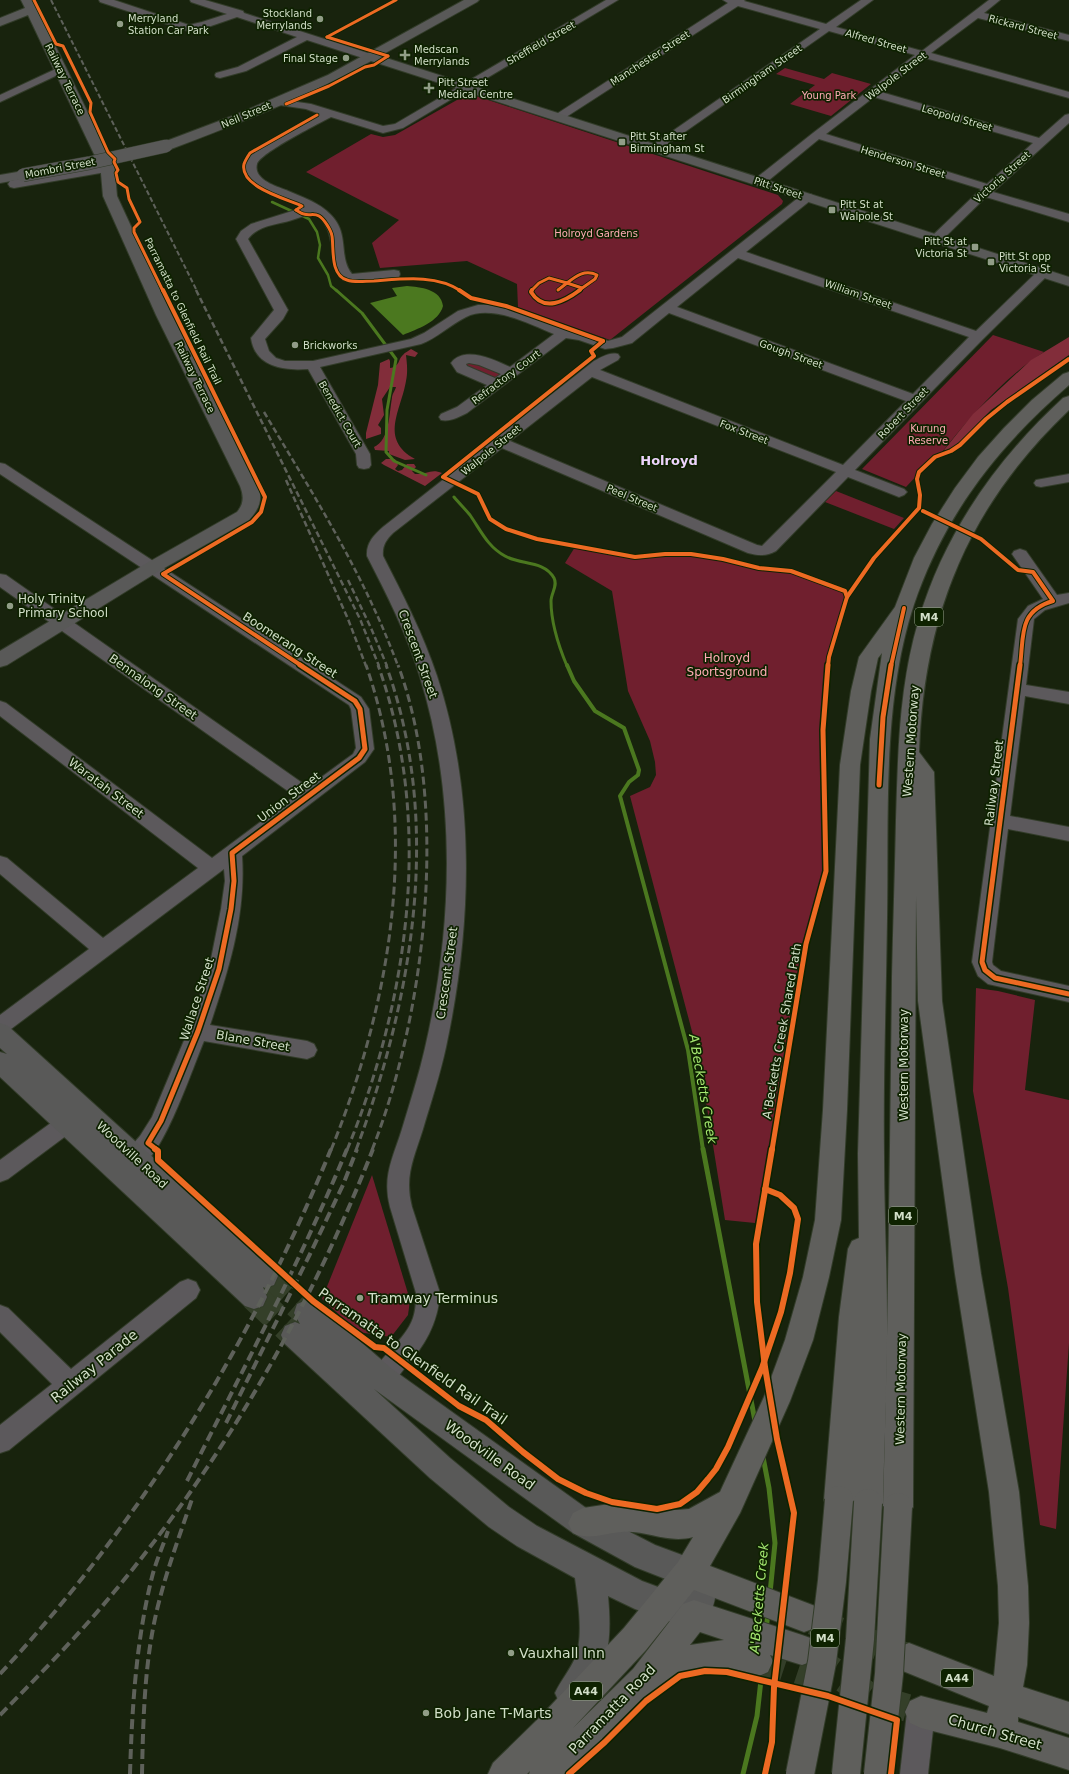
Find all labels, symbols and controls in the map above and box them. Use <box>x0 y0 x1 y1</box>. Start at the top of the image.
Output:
place label: Stockland Merrylands <box>256 8 312 31</box>
place label: Merryland Station Car Park <box>128 13 209 36</box>
street label: Rickard Street <box>987 13 1059 41</box>
marker: Stockland Merrylands <box>315 14 325 24</box>
marker: Merryland Station Car Park <box>115 19 125 29</box>
street label: Sheffield Street <box>505 19 577 67</box>
street label: Alfred Street <box>844 27 908 55</box>
street label: Manchester Street <box>608 28 692 88</box>
street label: Railway Terrace <box>43 41 87 117</box>
street label: Birmingham Street <box>720 42 804 106</box>
place label: Medscan Merrylands <box>414 44 470 67</box>
marker: Medscan Merrylands <box>399 49 411 61</box>
street label: Walpole Street <box>863 50 929 102</box>
place label: Final Stage <box>283 53 338 64</box>
marker: Final Stage <box>341 53 351 63</box>
place label: Pitt Street Medical Centre <box>438 77 513 100</box>
marker: Pitt Street Medical Centre <box>423 82 435 94</box>
park label: Young Park <box>801 90 857 101</box>
street label: Neil Street <box>220 100 272 130</box>
street label: Leopold Street <box>920 103 994 133</box>
place label: Pitt St after Birmingham St <box>630 131 705 154</box>
marker: Pitt St after Birmingham St <box>617 137 627 147</box>
street label: Henderson Street <box>859 144 947 180</box>
street label: Victoria Street <box>972 149 1032 205</box>
street label: Mombri Street <box>24 156 96 180</box>
street label: Pitt Street <box>753 175 804 201</box>
place label: Pitt St at Walpole St <box>840 199 893 222</box>
marker: Pitt St at Walpole St <box>827 205 837 215</box>
park label: Holroyd Gardens <box>554 228 638 239</box>
street label: Parramatta to Glenfield Rail Trail <box>143 236 223 386</box>
place label: Pitt St at Victoria St <box>916 236 967 259</box>
marker: Pitt St at Victoria St <box>970 242 980 252</box>
place label: Pitt St opp Victoria St <box>999 251 1051 274</box>
marker: Pitt St opp Victoria St <box>986 257 996 267</box>
street label: William Street <box>823 277 893 311</box>
street label: Gough Street <box>758 337 824 371</box>
street label: Railway Terrace <box>173 339 217 415</box>
marker: Brickworks <box>290 340 300 350</box>
place label: Brickworks <box>303 340 357 351</box>
street label: Refractory Court <box>470 348 542 406</box>
street label: Benedict Court <box>317 379 363 449</box>
street label: Robert Street <box>876 385 930 441</box>
street label: Fox Street <box>718 418 770 446</box>
street label: Walpole Street <box>459 423 523 477</box>
park label: Kurung Reserve <box>908 423 948 446</box>
district label: Holroyd <box>640 453 698 468</box>
street label: Peel Street <box>605 482 659 514</box>
place label: Holy Trinity Primary School <box>18 592 108 620</box>
marker: Holy Trinity Primary School <box>5 601 15 611</box>
street label: Crescent Street <box>395 608 441 700</box>
road number: M4 <box>915 608 943 626</box>
street label: Boomerang Street <box>240 609 340 681</box>
street label: Bennalong Street <box>106 651 200 723</box>
park label: Holroyd Sportsground <box>687 651 767 679</box>
street label: Western Motorway <box>900 685 922 797</box>
street label: Railway Street <box>982 739 1006 827</box>
street label: Waratah Street <box>66 755 147 821</box>
street label: Union Street <box>255 769 323 825</box>
street label: Crescent Street <box>434 926 460 1020</box>
street label: A'Becketts Creek Shared Path <box>760 942 804 1120</box>
street label: Wallace Street <box>177 955 217 1042</box>
street label: Western Motorway <box>897 1009 911 1121</box>
street label: Blane Street <box>215 1028 291 1054</box>
water label: A'Becketts Creek <box>686 1032 720 1145</box>
street label: Woodville Road <box>94 1119 170 1191</box>
road number: M4 <box>889 1207 917 1225</box>
street label: Parramatta to Glenfield Rail Trail <box>316 1284 510 1428</box>
place label: Tramway Terminus <box>367 1290 498 1306</box>
marker: Tramway Terminus <box>355 1293 365 1303</box>
street label: Railway Parade <box>47 1326 141 1406</box>
street label: Western Motorway <box>893 1333 909 1445</box>
street label: Woodville Road <box>442 1417 538 1493</box>
water label: A'Becketts Creek <box>747 1542 771 1655</box>
road number: M4 <box>811 1629 839 1647</box>
place label: Vauxhall Inn <box>519 1645 605 1661</box>
marker: Vauxhall Inn <box>506 1648 516 1658</box>
street label: Parramatta Road <box>565 1661 659 1757</box>
road number: A44 <box>941 1669 973 1687</box>
road number: A44 <box>570 1682 602 1700</box>
place label: Bob Jane T-Marts <box>434 1705 552 1721</box>
marker: Bob Jane T-Marts <box>421 1708 431 1718</box>
street label: Church Street <box>946 1711 1044 1753</box>

